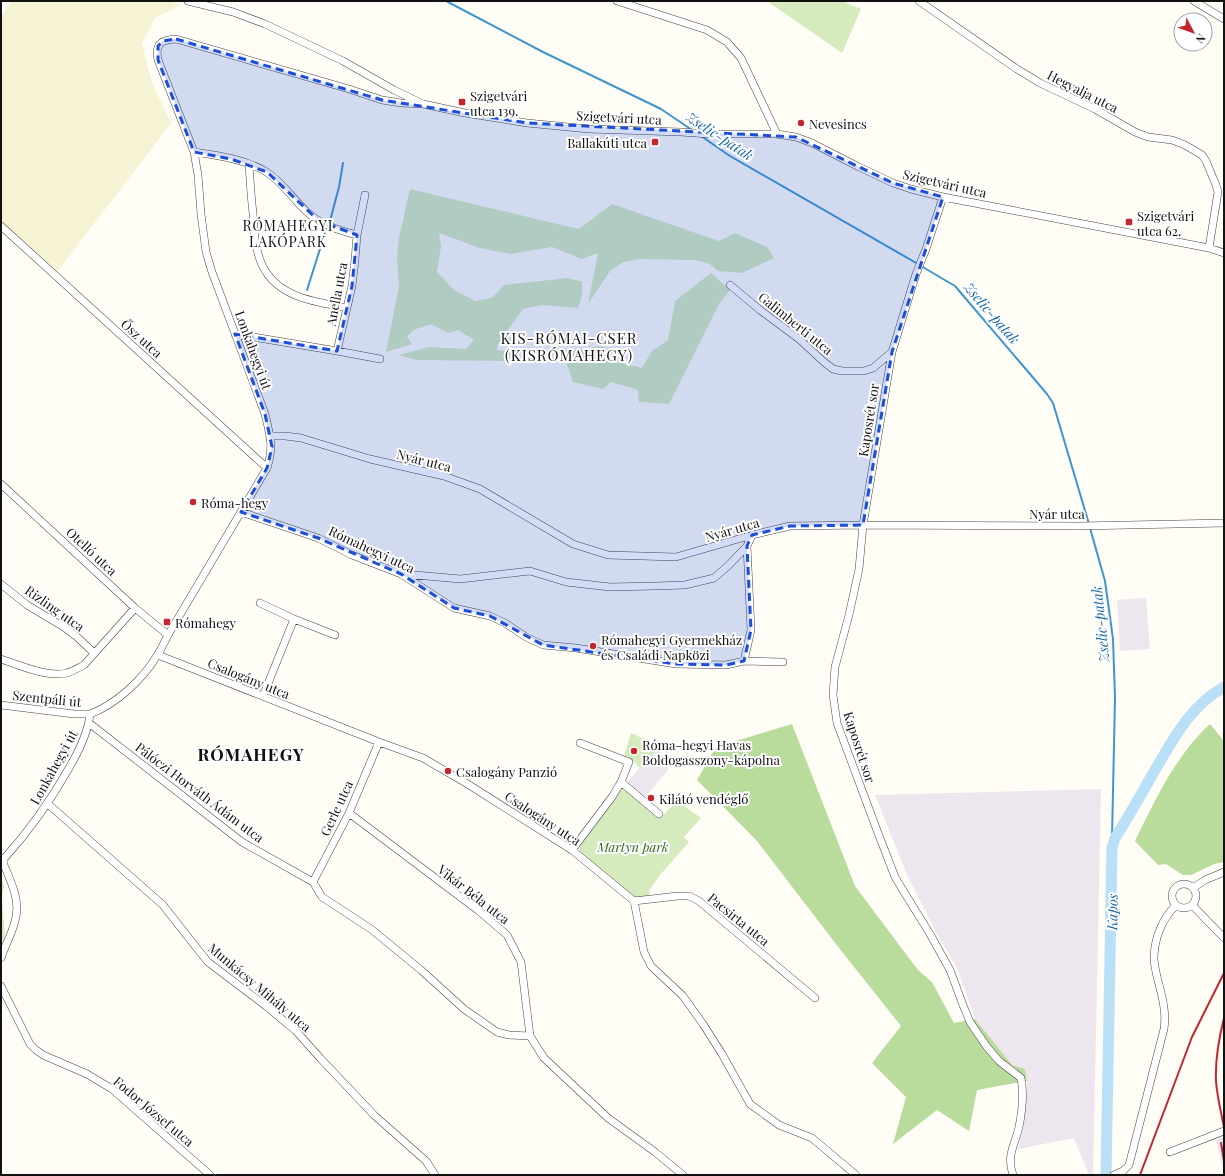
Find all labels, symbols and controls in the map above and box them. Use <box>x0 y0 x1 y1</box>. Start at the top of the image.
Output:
north arrow <box>1173 12 1213 52</box>
text: N <box>1193 31 1209 47</box>
street label: Hegyalja utca <box>1045 66 1122 116</box>
place label: Szigetvári utca 139. <box>470 87 527 119</box>
marker: Szigetvári utca 139. <box>457 97 467 107</box>
street label: Szigetvári utca <box>576 106 663 128</box>
water label: Zselic-patak <box>682 107 757 165</box>
place label: Nevesincs <box>809 115 867 132</box>
marker: Nevesincs <box>796 118 806 128</box>
place label: Ballakúti utca <box>567 134 648 151</box>
marker: Ballakúti utca <box>650 137 660 147</box>
street label: Szigetvári utca <box>901 165 989 201</box>
place label: Szigetvári utca 62. <box>1137 207 1194 239</box>
district label: RÓMAHEGYI LAKÓPARK <box>242 216 334 251</box>
marker: Szigetvári utca 62. <box>1124 217 1134 227</box>
street label: Anella utca <box>321 260 351 328</box>
water label: Zselic-patak <box>959 277 1024 348</box>
street label: Galimberti utca <box>755 288 837 359</box>
street label: Lonkahegyi út <box>232 308 276 392</box>
street label: Ősz utca <box>118 315 167 361</box>
district label: KIS-RÓMAI-CSER (KISRÓMAHEGY) <box>500 328 638 365</box>
street label: Kaposrét sor <box>854 382 882 458</box>
street label: Nyár utca <box>395 445 454 475</box>
place label: Róma-hegy <box>201 494 269 511</box>
marker: Róma-hegy <box>188 497 198 507</box>
street label: Nyár utca <box>1029 505 1085 522</box>
street label: Nyár utca <box>703 513 762 545</box>
street label: Rómahegyi utca <box>326 522 418 577</box>
street label: Otelló utca <box>63 523 121 579</box>
street label: Rizling utca <box>22 581 88 635</box>
water label: Zselic-patak <box>1087 585 1114 664</box>
place label: Rómahegy <box>175 614 237 631</box>
marker: Rómahegy <box>162 617 172 627</box>
place label: Rómahegyi Gyermekház és Családi Napközi <box>601 631 742 663</box>
marker: Rómahegyi Gyermekház és Családi Napközi <box>588 641 598 651</box>
street label: Csalogány utca <box>205 654 293 702</box>
street label: Szentpáli út <box>12 686 83 710</box>
street label: Kaposrét sor <box>840 709 880 785</box>
street label: Lonkahegyi út <box>26 726 81 807</box>
place label: Róma-hegyi Havas Boldogasszony-kápolna <box>642 736 780 768</box>
street label: Pálóczi Horváth Ádám utca <box>132 738 268 846</box>
district label: RÓMAHEGY <box>197 743 305 765</box>
marker: Róma-hegyi Havas Boldogasszony-kápolna <box>629 746 639 756</box>
place label: Csalogány Panzió <box>456 763 557 780</box>
marker: Csalogány Panzió <box>443 766 453 776</box>
street label: Gerle utca <box>316 777 357 839</box>
street label: Csalogány utca <box>502 787 585 849</box>
place label: Kilátó vendéglő <box>659 790 748 807</box>
marker: Kilátó vendéglő <box>646 793 656 803</box>
park label: Martyn park <box>597 838 669 855</box>
street label: Vikár Béla utca <box>434 860 514 928</box>
street label: Pacsirta utca <box>705 889 774 949</box>
water label: Kapos <box>1102 893 1122 931</box>
street label: Munkácsy Mihály utca <box>205 939 315 1035</box>
street label: Fodor József utca <box>110 1072 198 1150</box>

